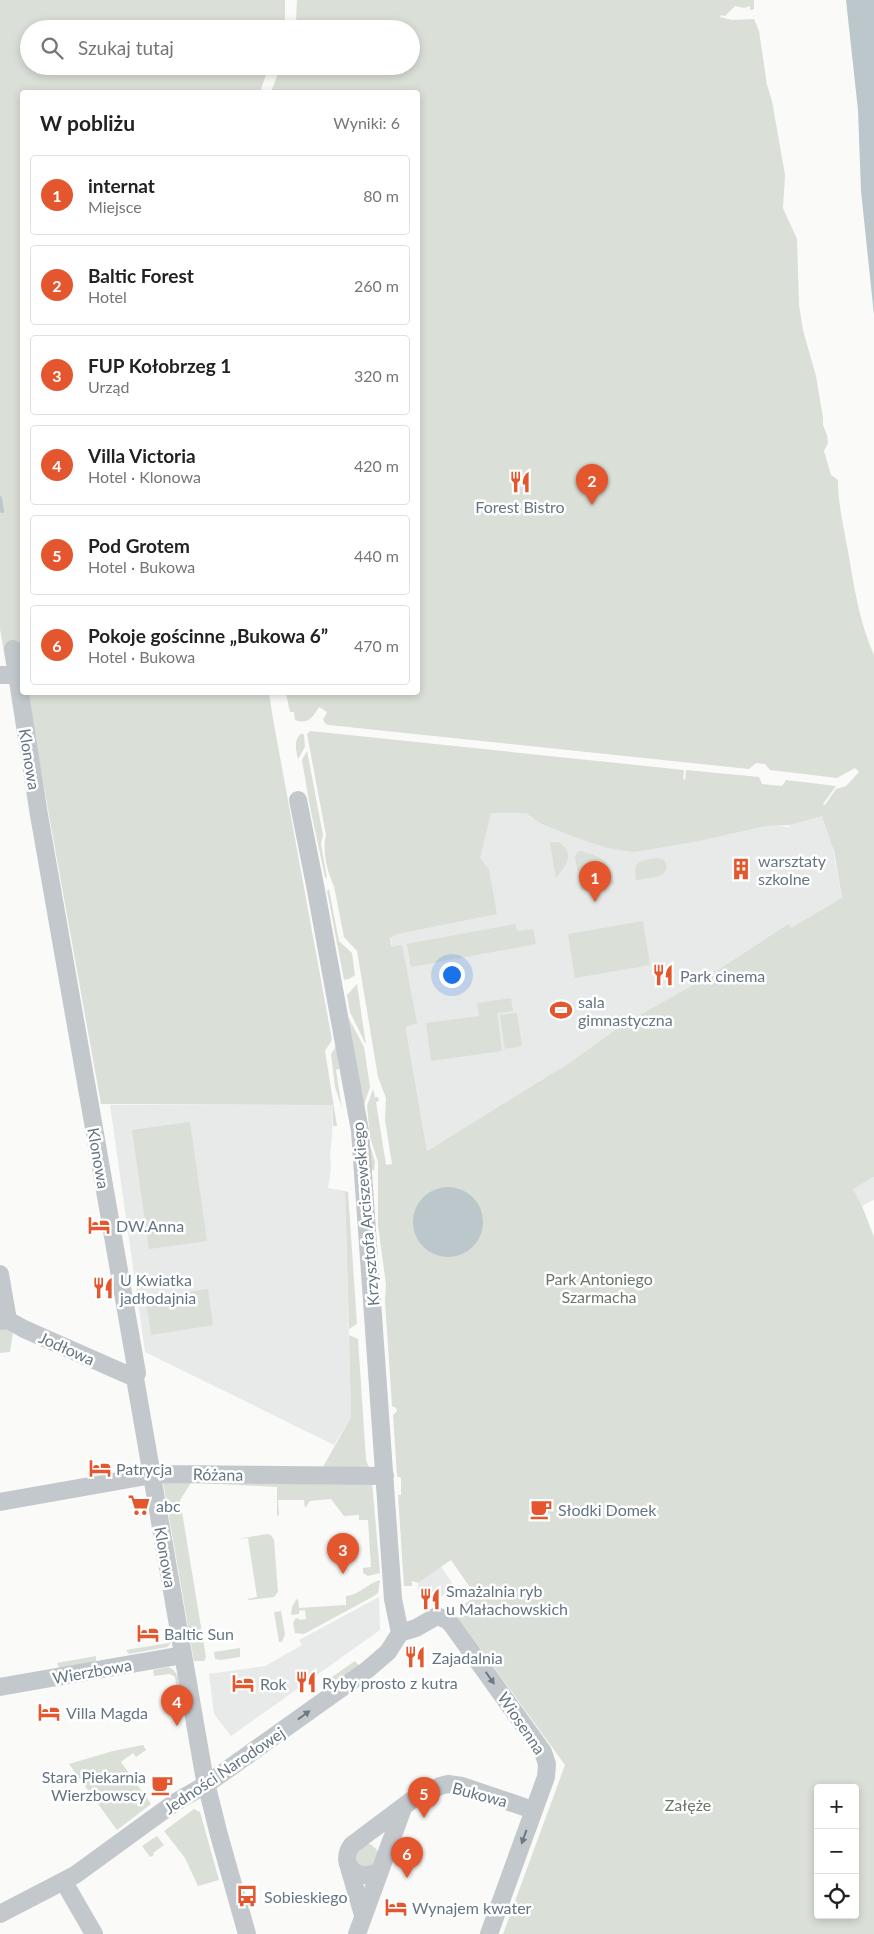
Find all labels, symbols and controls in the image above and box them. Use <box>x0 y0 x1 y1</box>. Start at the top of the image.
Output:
search box <box>20 20 420 75</box>
icon: search <box>38 34 66 62</box>
text: Szukaj tutaj <box>78 36 174 59</box>
text: W pobliżu <box>40 110 135 135</box>
text: Wyniki: 6 <box>333 113 400 132</box>
text: internat <box>88 174 155 197</box>
text: 1 <box>52 186 62 205</box>
text: 80 m <box>363 186 399 205</box>
text: Miejsce <box>88 197 142 216</box>
text: Baltic Forest <box>88 264 194 287</box>
text: 2 <box>52 276 62 295</box>
text: 260 m <box>354 276 399 295</box>
text: Hotel <box>88 287 127 306</box>
text: FUP Kołobrzeg 1 <box>88 354 231 377</box>
text: 3 <box>52 366 62 385</box>
text: 320 m <box>354 366 399 385</box>
text: Urząd <box>88 377 130 396</box>
text: Villa Victoria <box>88 444 196 467</box>
text: 4 <box>52 456 62 475</box>
text: 420 m <box>354 456 399 475</box>
pin: 2 <box>576 464 608 505</box>
text: Hotel · Klonowa <box>88 467 201 486</box>
restaurant icon: Forest Bistro <box>507 469 533 495</box>
place label: Forest Bistro <box>475 497 565 516</box>
text: Pod Grotem <box>88 534 190 557</box>
text: 5 <box>52 546 62 565</box>
text: 440 m <box>354 546 399 565</box>
text: Hotel · Bukowa <box>88 557 195 576</box>
text: Pokoje gościnne „Bukowa 6” <box>88 624 328 647</box>
text: 6 <box>52 636 62 655</box>
text: 470 m <box>354 636 399 655</box>
text: Hotel · Bukowa <box>88 647 195 666</box>
street label: Klonowa <box>16 727 44 791</box>
place label: warsztaty szkolne <box>758 851 827 888</box>
building icon: warsztaty szkolne <box>728 856 754 882</box>
pin: 1 <box>579 861 611 902</box>
your location <box>439 962 465 988</box>
restaurant icon: Park cinema <box>650 962 676 988</box>
place label: Park cinema <box>680 966 765 985</box>
place label: sala gimnastyczna <box>578 992 673 1029</box>
sports icon: sala gimnastyczna <box>548 997 574 1023</box>
street label: Krzysztofa Arciszewskiego <box>347 1121 383 1307</box>
street label: Klonowa <box>84 1126 114 1190</box>
hotel icon: DW.Anna <box>86 1212 112 1238</box>
place label: DW.Anna <box>116 1216 184 1235</box>
park label: Park Antoniego Szarmacha <box>545 1269 653 1306</box>
place label: U Kwiatka jadłodajnia <box>119 1270 196 1307</box>
restaurant icon: U Kwiatka jadłodajnia <box>90 1275 116 1301</box>
street label: Jodłowa <box>36 1327 98 1369</box>
hotel icon: Patrycja <box>87 1455 113 1481</box>
place label: Patrycja <box>116 1459 172 1478</box>
street label: Różana <box>193 1464 243 1484</box>
supermarket icon: abc <box>126 1492 152 1518</box>
place label: abc <box>156 1496 181 1515</box>
cafe icon: Słodki Domek <box>528 1496 554 1522</box>
place label: Słodki Domek <box>558 1500 657 1519</box>
street label: Klonowa <box>151 1525 181 1589</box>
pin: 3 <box>327 1533 359 1574</box>
place label: Smażalnia ryb u Małachowskich <box>446 1581 568 1618</box>
restaurant icon: Smażalnia ryb u Małachowskich <box>417 1586 443 1612</box>
hotel icon: Baltic Sun <box>135 1620 161 1646</box>
place label: Baltic Sun <box>164 1624 234 1643</box>
restaurant icon: Zajadalnia <box>402 1644 428 1670</box>
place label: Zajadalnia <box>432 1648 503 1667</box>
street label: Wierzbowa <box>51 1655 133 1687</box>
restaurant icon: Ryby prosto z kutra <box>293 1669 319 1695</box>
hotel icon: Rok <box>230 1670 256 1696</box>
one-way arrow <box>485 1672 495 1685</box>
place label: Ryby prosto z kutra <box>322 1673 458 1692</box>
place label: Rok <box>260 1674 288 1693</box>
pin: 4 <box>161 1685 193 1726</box>
street label: Wiosenna <box>494 1688 550 1758</box>
hotel icon: Villa Magda <box>36 1699 62 1725</box>
place label: Villa Magda <box>66 1703 148 1722</box>
one-way arrow <box>297 1710 311 1720</box>
street label: Jedności Narodowej <box>160 1723 288 1817</box>
place label: Stara Piekarnia Wierzbowscy <box>42 1767 147 1804</box>
cafe icon: Stara Piekarnia Wierzbowscy <box>149 1772 175 1798</box>
pin: 5 <box>408 1777 440 1818</box>
street label: Bukowa <box>450 1778 510 1810</box>
map controls <box>814 1784 859 1919</box>
button: + <box>814 1784 859 1829</box>
park label: Załęże <box>665 1795 711 1814</box>
button: − <box>814 1829 859 1874</box>
one-way arrow <box>520 1830 528 1845</box>
pin: 6 <box>391 1837 423 1878</box>
button: locate <box>814 1874 859 1919</box>
bus stop icon: Sobieskiego <box>234 1883 260 1909</box>
place label: Sobieskiego <box>264 1887 348 1906</box>
hotel icon: Wynajem kwater <box>383 1894 409 1920</box>
place label: Wynajem kwater <box>412 1898 532 1917</box>

